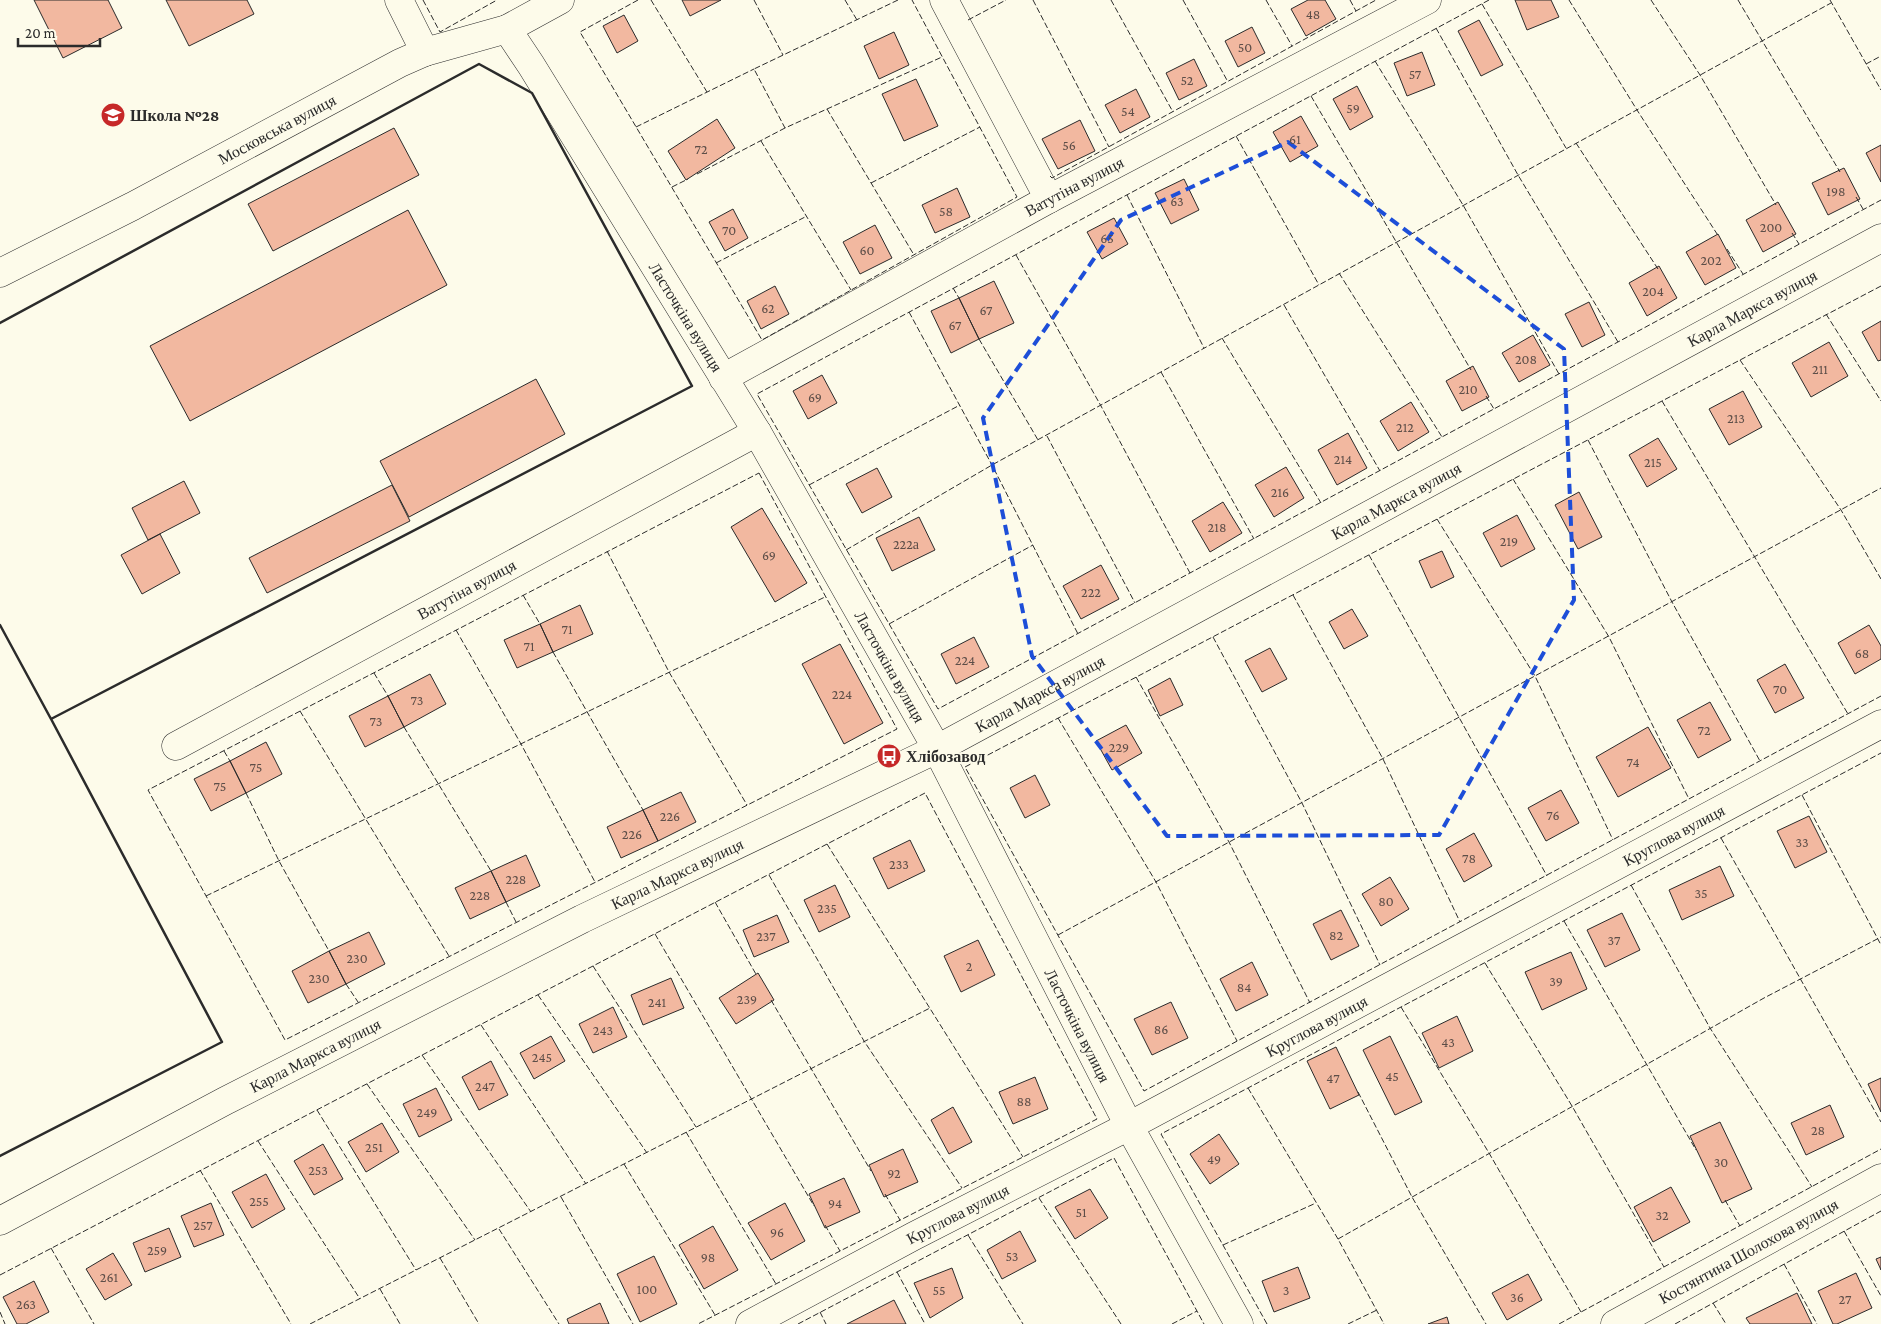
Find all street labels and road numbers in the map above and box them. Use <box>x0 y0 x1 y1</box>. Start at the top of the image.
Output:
street label: Московська вулиця <box>215 91 339 168</box>
street label: Ватутіна вулиця <box>1022 153 1127 220</box>
street label: Ласточкіна вулиця <box>646 259 726 375</box>
street label: Карла Маркса вулиця <box>1685 266 1820 350</box>
street label: Карла Маркса вулиця <box>1328 459 1464 543</box>
street label: Ватутіна вулиця <box>415 556 519 623</box>
street label: Ласточкіна вулиця <box>851 608 928 726</box>
street label: Карла Маркса вулиця <box>972 652 1108 736</box>
street label: Круглова вулиця <box>1620 801 1728 869</box>
street label: Карла Маркса вулиця <box>608 835 747 913</box>
street label: Ласточкіна вулиця <box>1041 966 1114 1086</box>
street label: Круглова вулиця <box>1263 992 1371 1060</box>
street label: Карла Маркса вулиця <box>247 1015 384 1096</box>
street label: Круглова вулиця <box>904 1181 1012 1247</box>
street label: Костянтина Шолохова вулиця <box>1656 1195 1841 1307</box>

